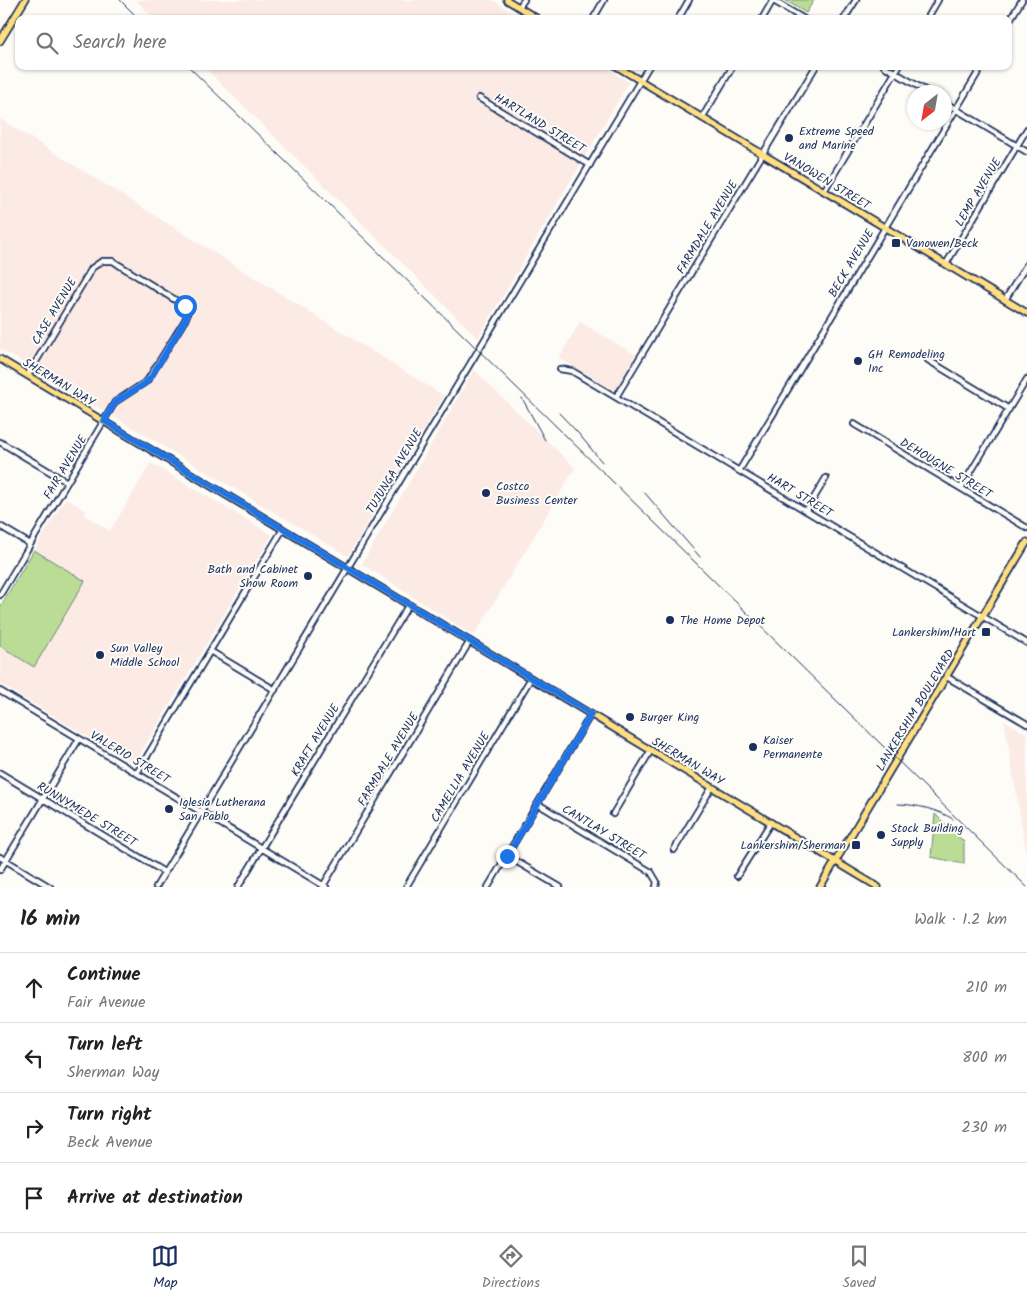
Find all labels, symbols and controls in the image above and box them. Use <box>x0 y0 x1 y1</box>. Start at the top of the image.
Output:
search box <box>15 15 1012 70</box>
text: Search here <box>73 28 167 58</box>
icon: search <box>33 29 61 57</box>
north arrow <box>907 85 952 130</box>
street label: HARTLAND STREET <box>490 89 590 159</box>
place label: Extreme Speed and Marine <box>799 122 875 155</box>
marker: Extreme Speed and Marine <box>783 132 795 144</box>
street label: VANOWEN STREET <box>780 148 875 216</box>
street label: LEMP AVENUE <box>950 153 1007 230</box>
street label: FARMDALE AVENUE <box>672 176 743 278</box>
street label: BECK AVENUE <box>824 225 880 301</box>
place label: Vanowen/Beck <box>906 234 978 253</box>
marker: Vanowen/Beck <box>890 237 902 249</box>
street label: CASE AVENUE <box>27 273 83 349</box>
route start <box>174 295 197 318</box>
place label: GH Remodeling Inc <box>868 345 945 378</box>
street label: SHERMAN WAY <box>19 353 100 412</box>
marker: GH Remodeling Inc <box>852 355 864 367</box>
street label: TUJUNGA AVENUE <box>361 424 428 518</box>
street label: FAIR AVENUE <box>39 431 93 503</box>
street label: DEHOUGNE STREET <box>896 433 997 504</box>
street label: HART STREET <box>763 468 838 523</box>
place label: Costco Business Center <box>496 477 578 510</box>
marker: Costco Business Center <box>480 487 492 499</box>
place label: Bath and Cabinet Show Room <box>208 560 298 593</box>
marker: Bath and Cabinet Show Room <box>302 570 314 582</box>
place label: The Home Depot <box>680 611 766 630</box>
marker: The Home Depot <box>664 614 676 626</box>
place label: Lankershim/Hart <box>892 623 976 642</box>
marker: Lankershim/Hart <box>980 626 992 638</box>
place label: Sun Valley Middle School <box>110 639 179 672</box>
street label: LANKERSHIM BOULEVARD <box>871 645 960 775</box>
marker: Sun Valley Middle School <box>94 649 106 661</box>
street label: KRAFT AVENUE <box>286 699 345 780</box>
street label: FARMDALE AVENUE <box>353 708 424 810</box>
place label: Burger King <box>640 708 700 727</box>
marker: Burger King <box>624 711 636 723</box>
street label: VALERIO STREET <box>86 726 175 790</box>
street label: CAMELLIA AVENUE <box>426 727 496 826</box>
place label: Kaiser Permanente <box>763 731 823 764</box>
street label: SHERMAN WAY <box>648 732 729 791</box>
marker: Kaiser Permanente <box>747 741 759 753</box>
street label: RUNNYMEDE STREET <box>33 777 142 853</box>
place label: Iglesia Lutherana San Pablo <box>179 793 266 826</box>
street label: CANTLAY STREET <box>558 800 651 866</box>
marker: Iglesia Lutherana San Pablo <box>163 803 175 815</box>
place label: Stock Building Supply <box>891 819 964 852</box>
marker: Stock Building Supply <box>875 829 887 841</box>
place label: Lankershim/Sherman <box>740 836 846 855</box>
marker: Lankershim/Sherman <box>850 839 862 851</box>
route end <box>496 845 519 868</box>
text: 16 min <box>20 903 80 936</box>
text: Walk · 1.2 km <box>914 907 1007 932</box>
text: Continue <box>67 960 140 990</box>
icon: ahead <box>20 974 48 1002</box>
text: 210 m <box>966 975 1007 1000</box>
text: Fair Avenue <box>67 990 146 1015</box>
text: Turn left <box>67 1030 142 1060</box>
icon: left <box>20 1044 48 1072</box>
text: 800 m <box>962 1045 1007 1070</box>
text: Sherman Way <box>67 1060 159 1085</box>
text: Turn right <box>67 1100 152 1130</box>
icon: right <box>20 1114 48 1142</box>
text: 230 m <box>961 1115 1007 1140</box>
text: Beck Avenue <box>67 1130 153 1155</box>
text: Arrive at destination <box>67 1183 243 1213</box>
icon: arrive <box>20 1184 48 1212</box>
tab: Map <box>151 1242 179 1294</box>
tab: Directions <box>482 1242 540 1294</box>
tab: Saved <box>842 1242 876 1294</box>

